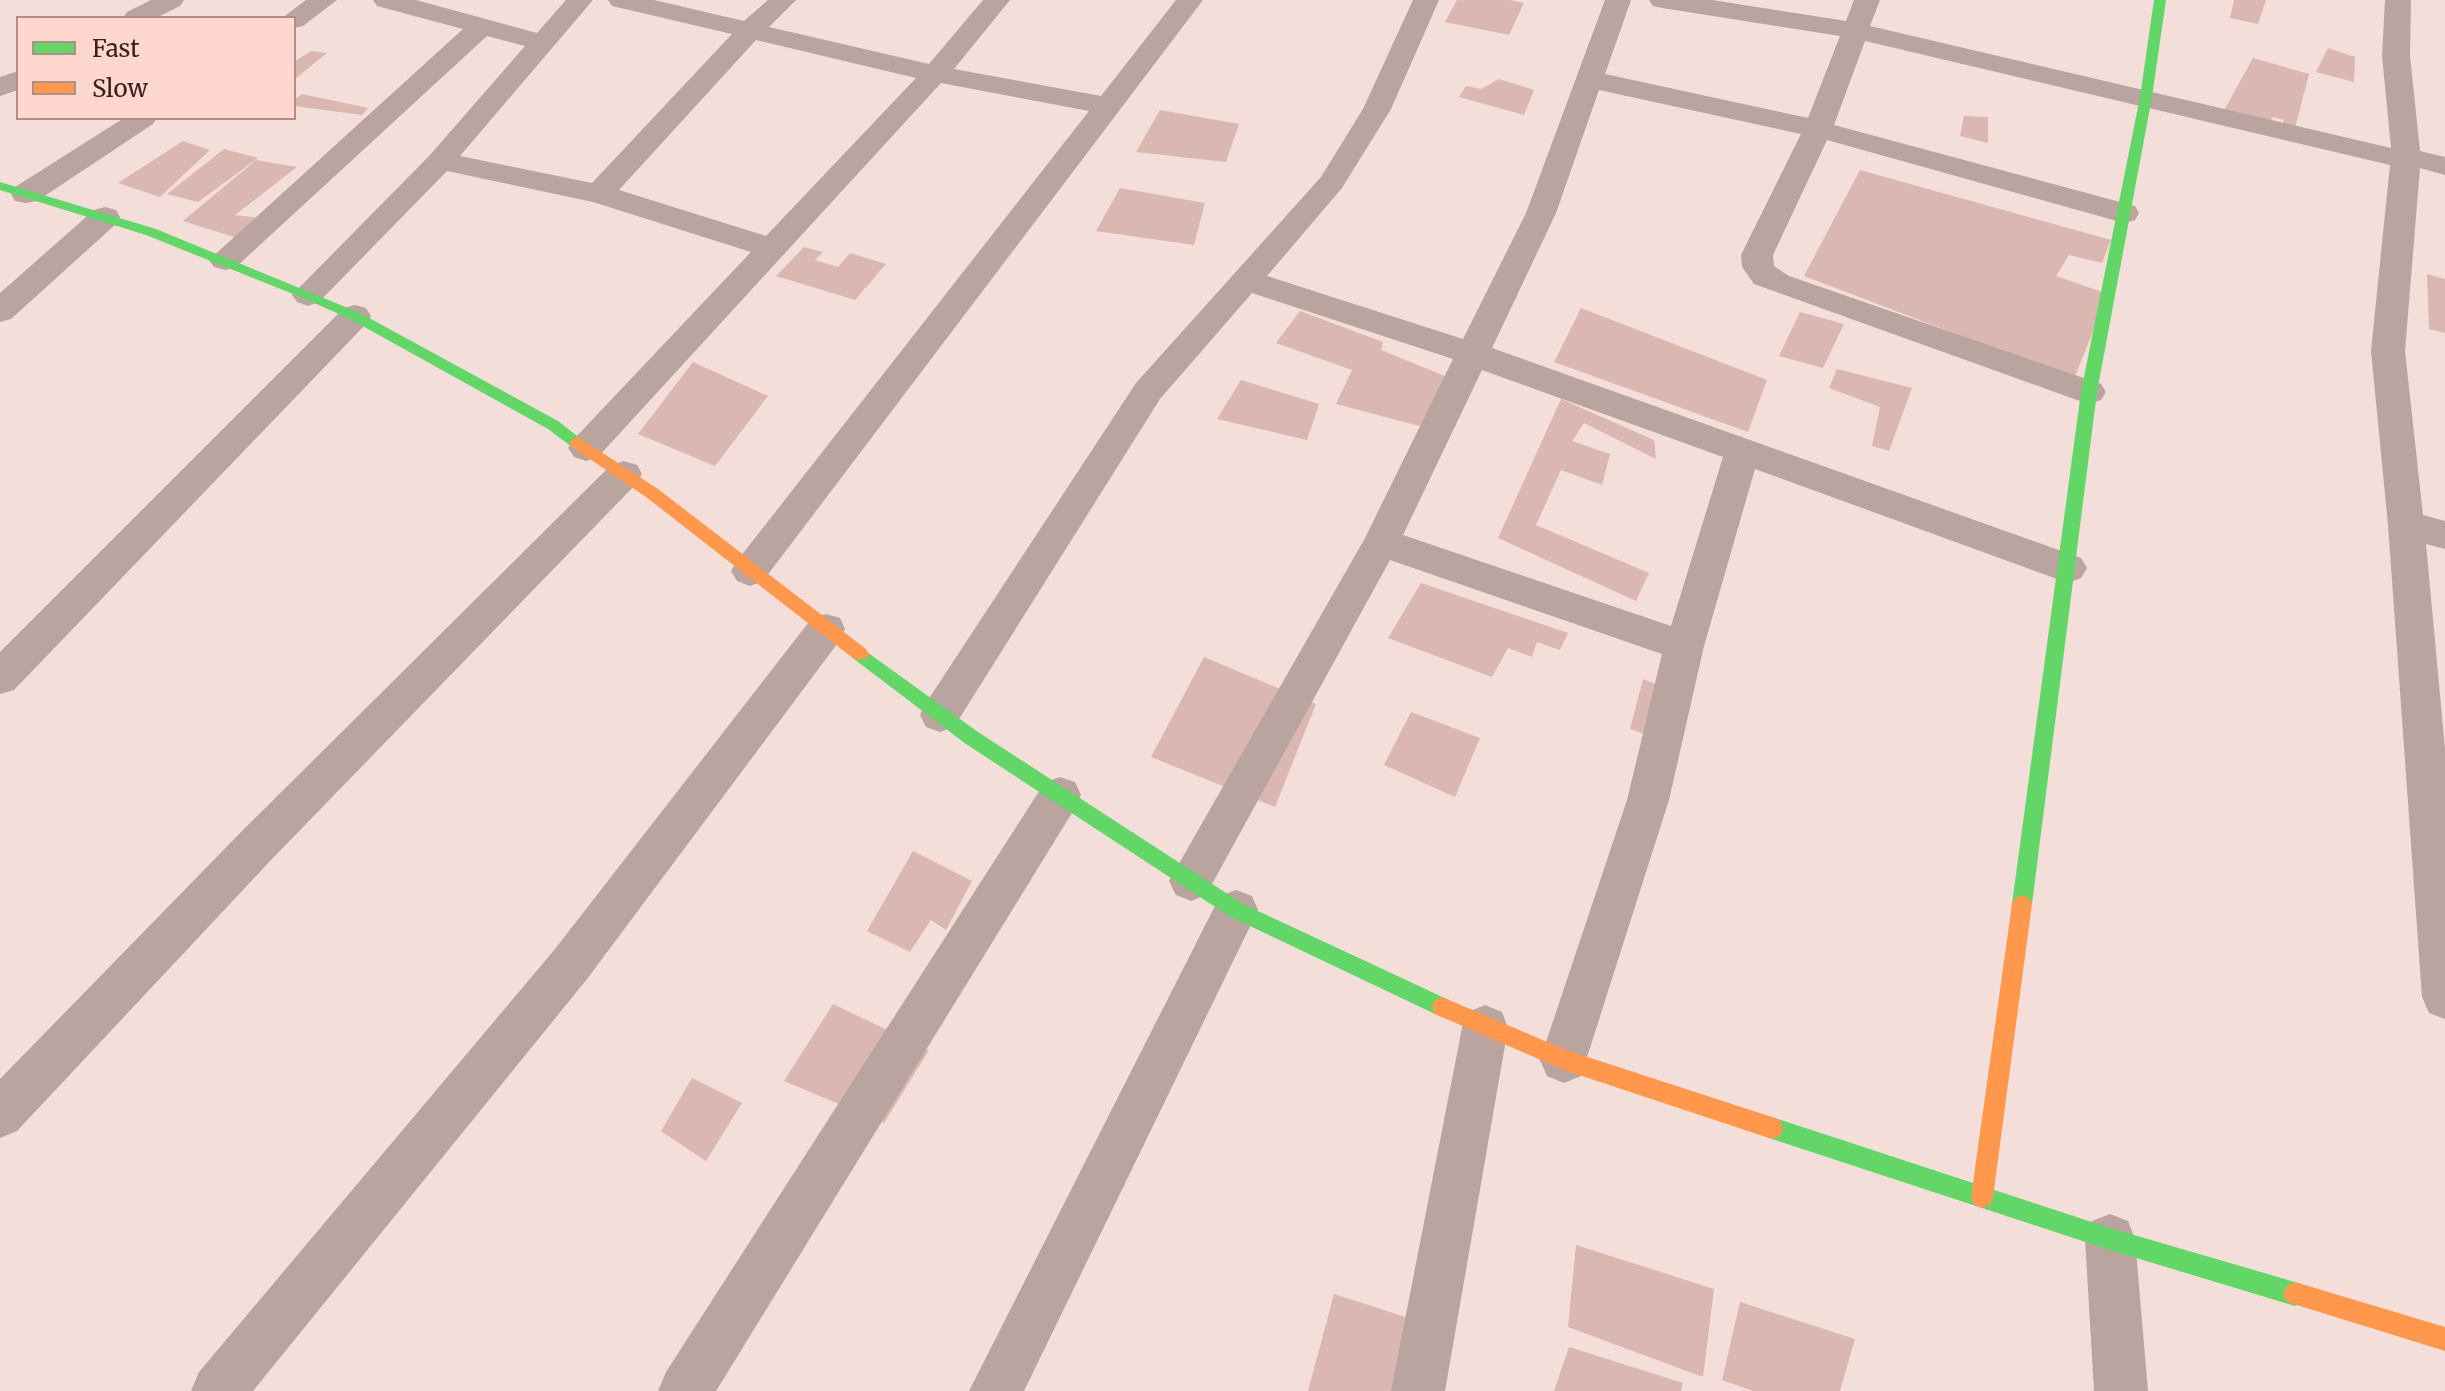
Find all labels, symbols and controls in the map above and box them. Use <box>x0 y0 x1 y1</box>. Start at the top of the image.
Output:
legend <box>16 16 296 120</box>
text: Fast <box>92 33 140 64</box>
text: Slow <box>92 73 148 104</box>

